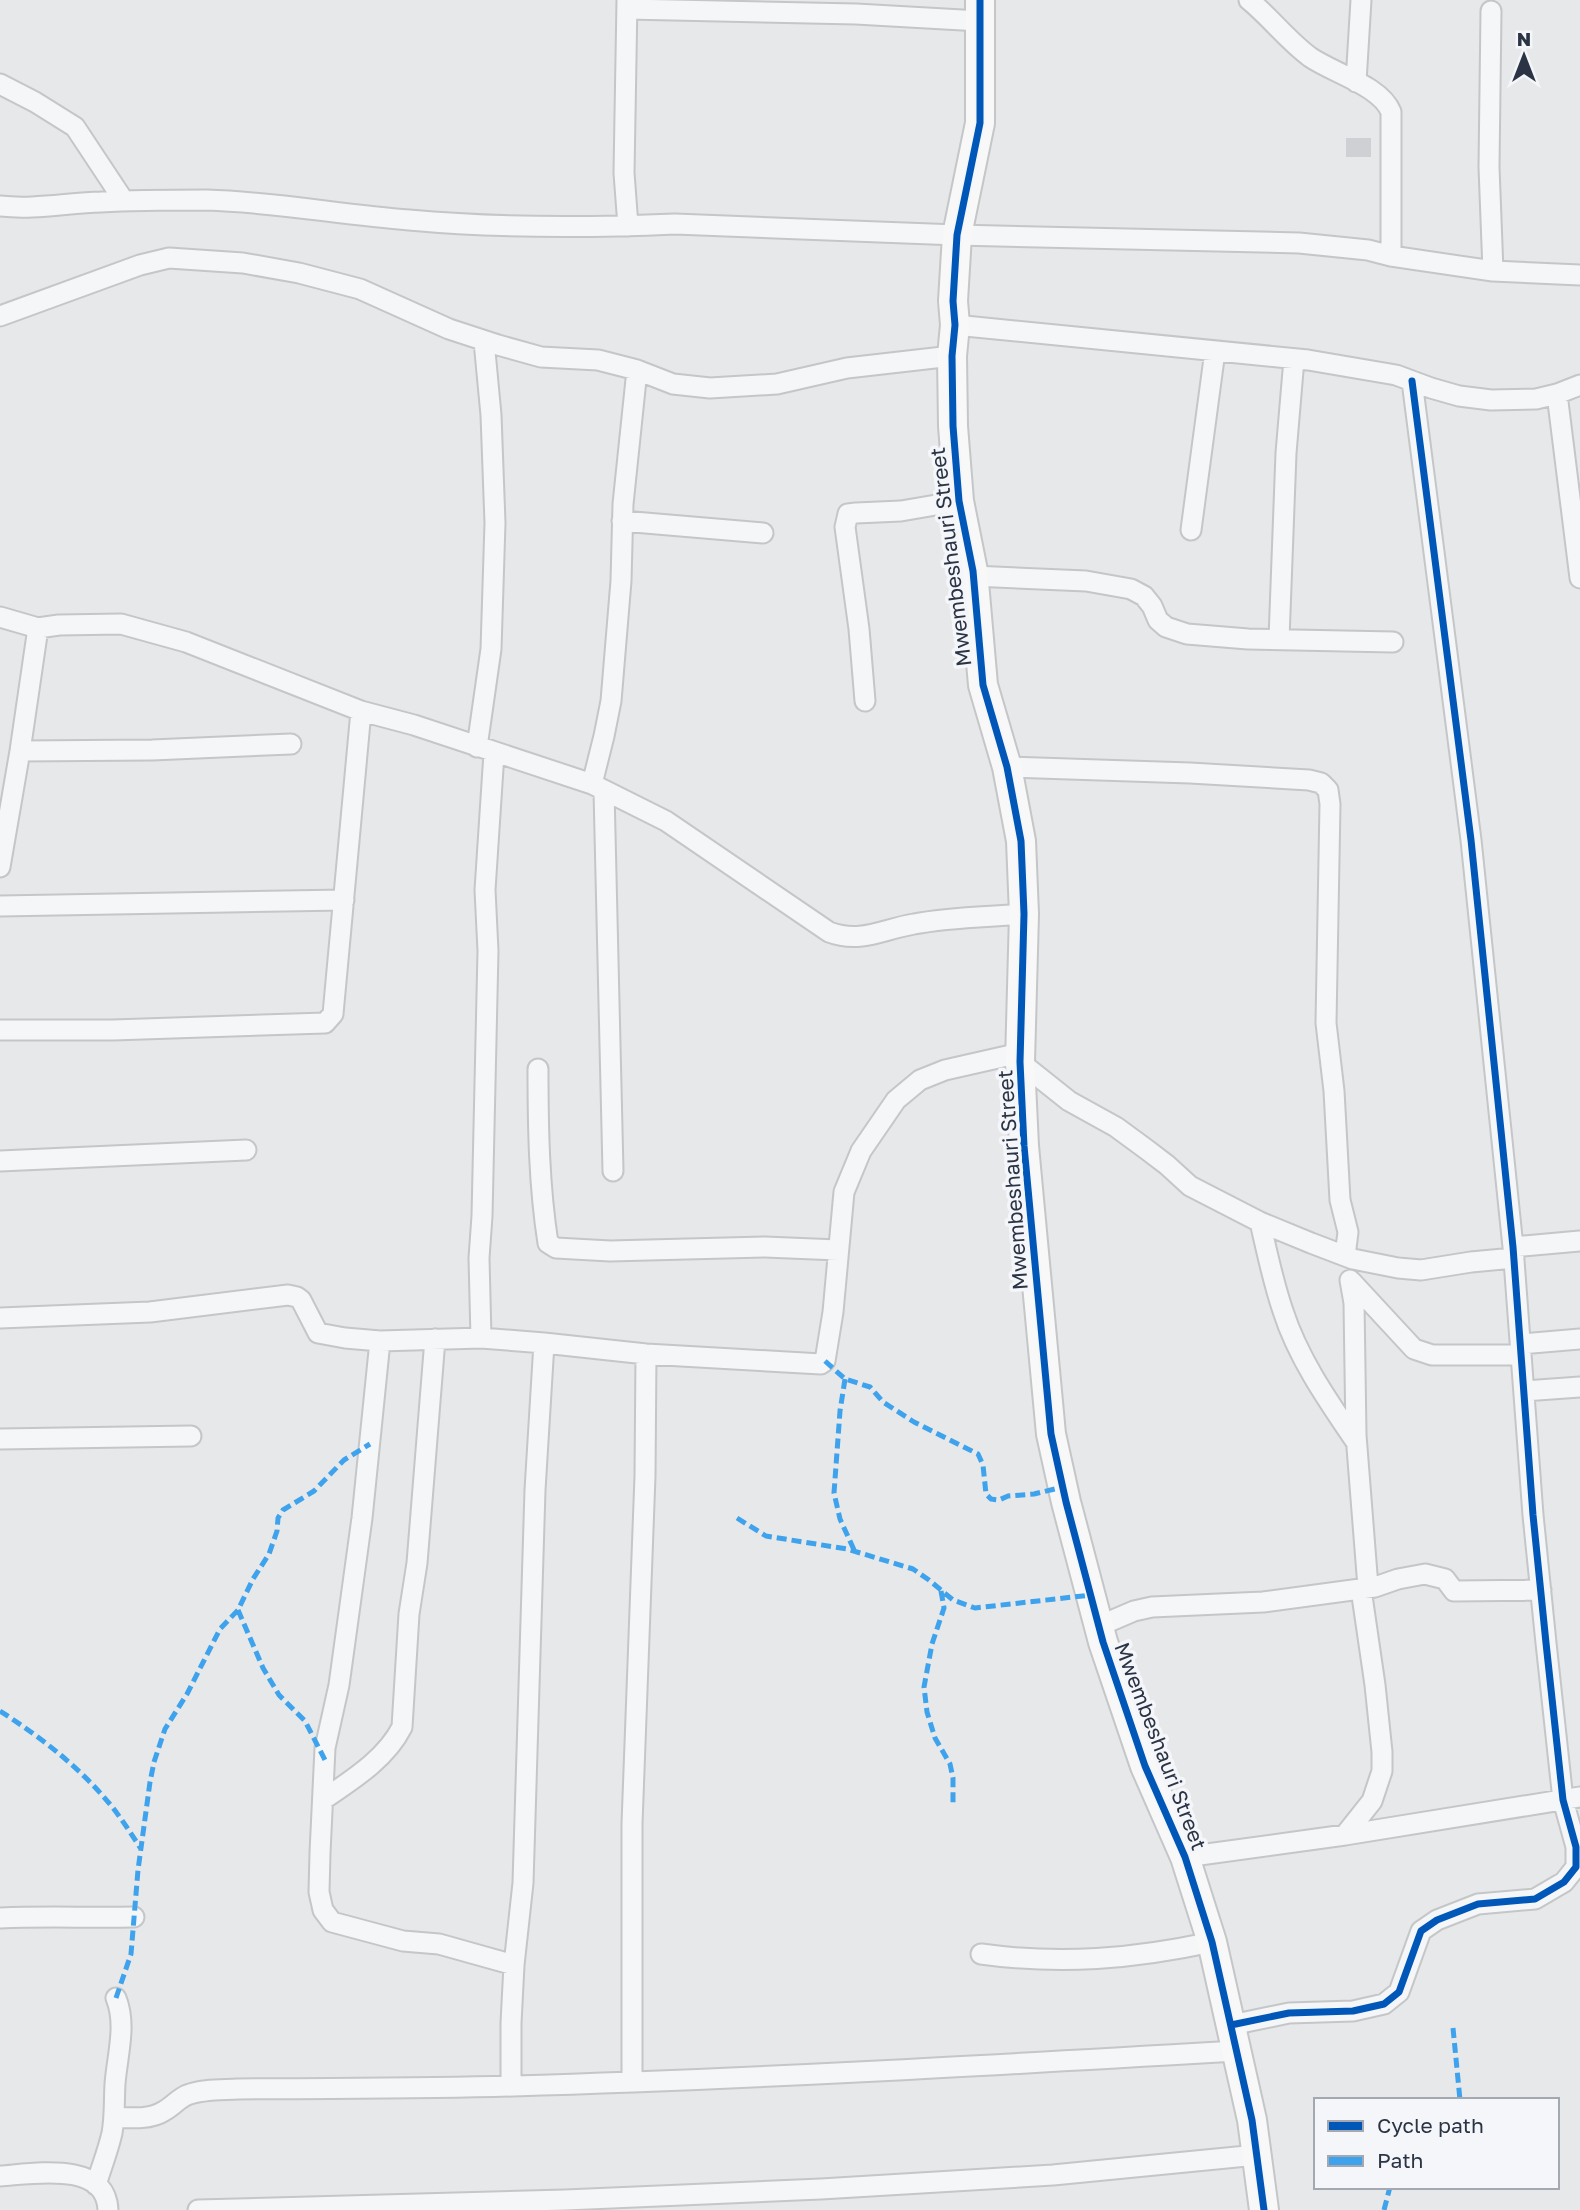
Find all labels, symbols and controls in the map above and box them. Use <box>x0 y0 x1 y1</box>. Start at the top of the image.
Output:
north arrow <box>1489 21 1559 91</box>
text: N <box>1517 27 1531 50</box>
street label: Mwembeshauri Street <box>924 446 976 668</box>
street label: Mwembeshauri Street <box>991 1069 1033 1291</box>
street label: Mwembeshauri Street <box>1109 1638 1213 1854</box>
legend <box>1314 2098 1559 2189</box>
text: Cycle path <box>1377 2112 1484 2138</box>
text: Path <box>1377 2147 1424 2173</box>

